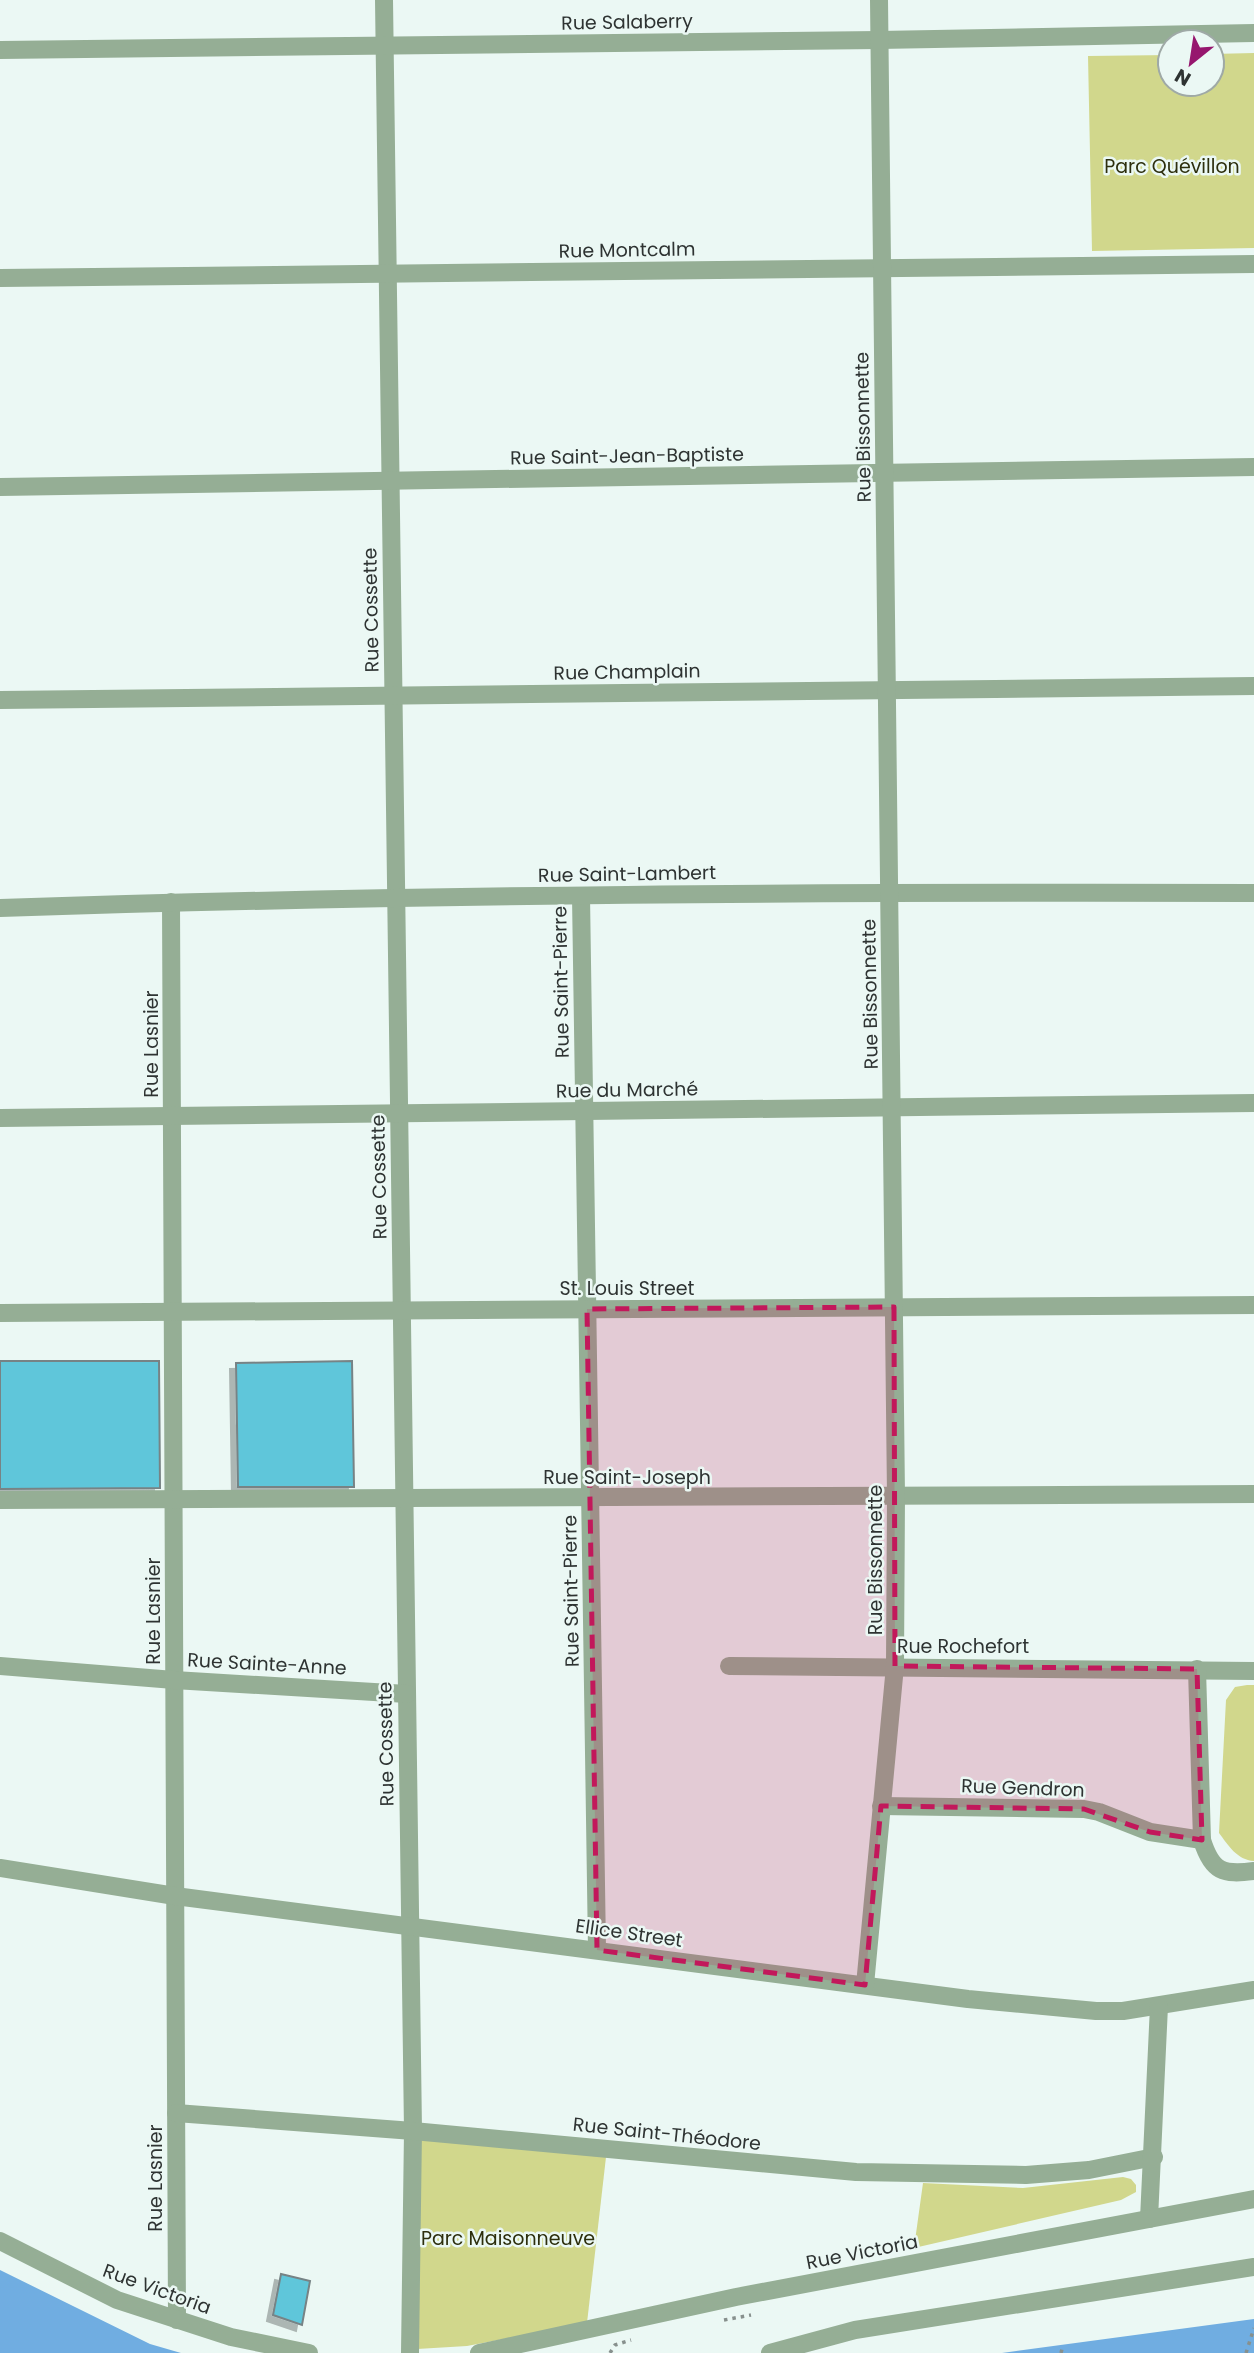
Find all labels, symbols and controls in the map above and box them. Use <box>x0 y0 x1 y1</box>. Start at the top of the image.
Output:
street label: Rue Salaberry <box>561 7 693 37</box>
north arrow <box>1156 28 1226 98</box>
text: N <box>1170 62 1196 93</box>
park label: Parc Quévillon <box>1104 153 1240 180</box>
street label: Rue Montcalm <box>558 235 696 265</box>
street label: Rue Bissonnette <box>848 351 878 503</box>
street label: Rue Saint-Jean-Baptiste <box>510 440 744 472</box>
street label: Rue Cossette <box>356 547 386 673</box>
street label: Rue Champlain <box>553 657 701 687</box>
street label: Rue Saint-Lambert <box>538 859 716 889</box>
street label: Rue Saint-Pierre <box>546 906 576 1058</box>
street label: Rue Bissonnette <box>855 918 885 1070</box>
street label: Rue Lasnier <box>138 990 165 1098</box>
street label: Rue du Marché <box>556 1075 698 1105</box>
street label: Rue Cossette <box>364 1114 394 1240</box>
street label: St. Louis Street <box>560 1275 695 1302</box>
street label: Rue Saint-Joseph <box>543 1464 711 1491</box>
street label: Rue Bissonnette <box>862 1485 889 1635</box>
street label: Rue Saint-Pierre <box>556 1515 586 1667</box>
street label: Rue Lasnier <box>140 1557 167 1665</box>
street label: Rue Rochefort <box>897 1633 1029 1660</box>
street label: Rue Sainte-Anne <box>187 1646 347 1682</box>
street label: Rue Cossette <box>371 1681 401 1807</box>
street label: Rue Gendron <box>961 1772 1085 1804</box>
street label: Ellice Street <box>574 1912 684 1954</box>
street label: Rue Saint-Théodore <box>572 2111 762 2157</box>
street label: Rue Lasnier <box>142 2124 169 2232</box>
park label: Parc Maisonneuve <box>421 2225 595 2252</box>
street label: Rue Victoria <box>804 2228 920 2276</box>
street label: Rue Victoria <box>99 2257 215 2321</box>

